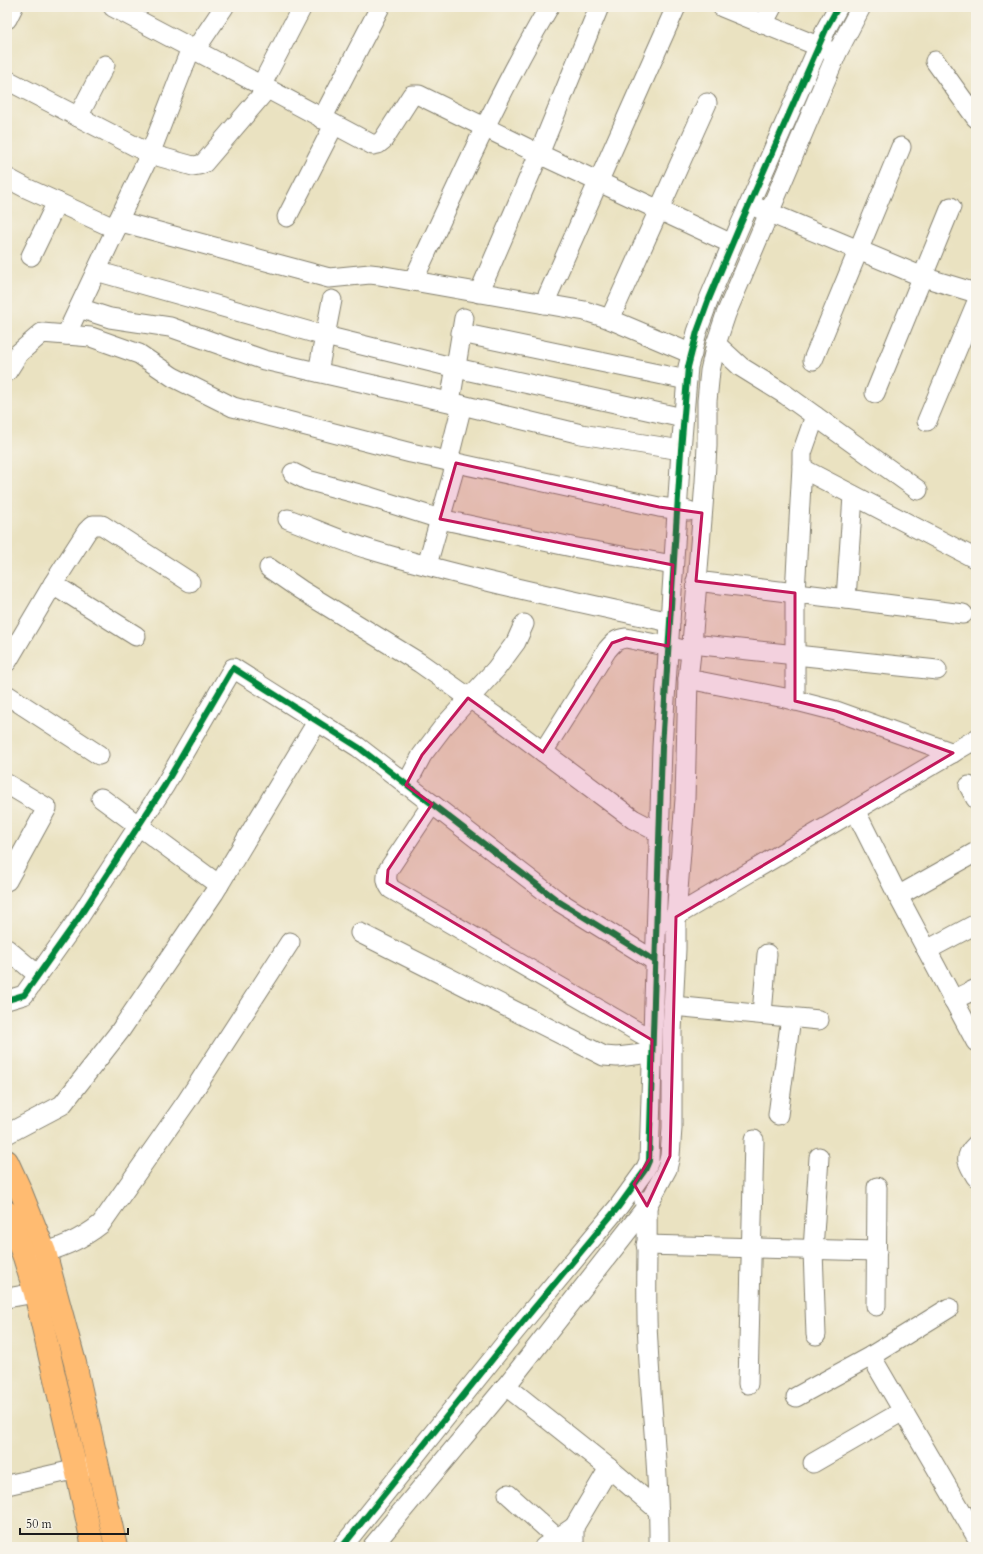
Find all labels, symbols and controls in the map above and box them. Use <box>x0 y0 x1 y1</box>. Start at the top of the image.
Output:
scale bar <box>20 1510 128 1536</box>
text: 50 m <box>26 1516 53 1532</box>

